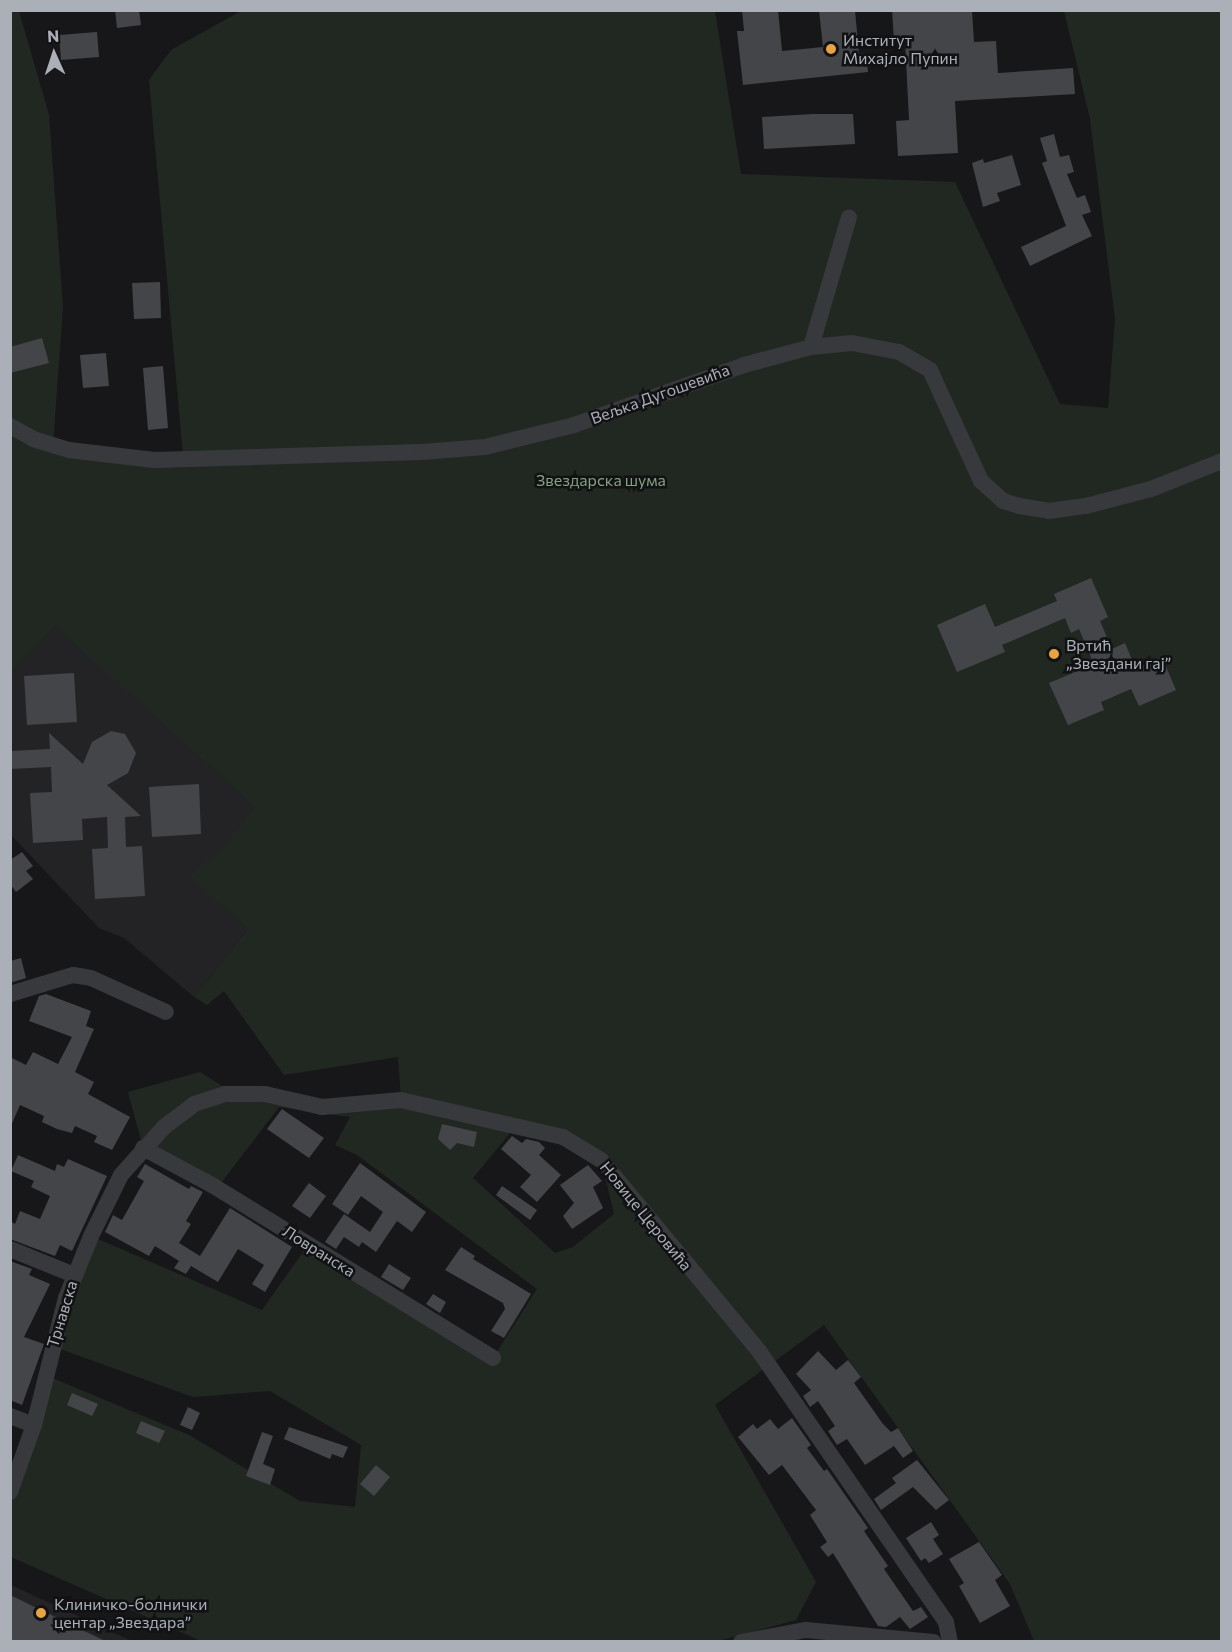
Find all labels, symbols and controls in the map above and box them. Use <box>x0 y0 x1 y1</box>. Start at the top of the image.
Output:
north arrow <box>24 24 84 84</box>
text: N <box>47 26 60 45</box>
place label: Институт Михајло Пупин <box>843 30 958 68</box>
marker: Институт Михајло Пупин <box>824 42 838 56</box>
street label: Вељка Дугошевића <box>588 360 732 428</box>
park label: Звездарска шума <box>536 470 666 490</box>
place label: Вртић „Звездани гај” <box>1066 635 1171 673</box>
marker: Вртић „Звездани гај” <box>1047 647 1061 661</box>
street label: Новице Церовића <box>596 1158 696 1274</box>
street label: Ловранска <box>279 1221 359 1281</box>
street label: Трнавска <box>43 1278 81 1350</box>
place label: Клиничко-болнички центар „Звездара” <box>54 1594 207 1632</box>
marker: Клиничко-болнички центар „Звездара” <box>32 1604 50 1622</box>

